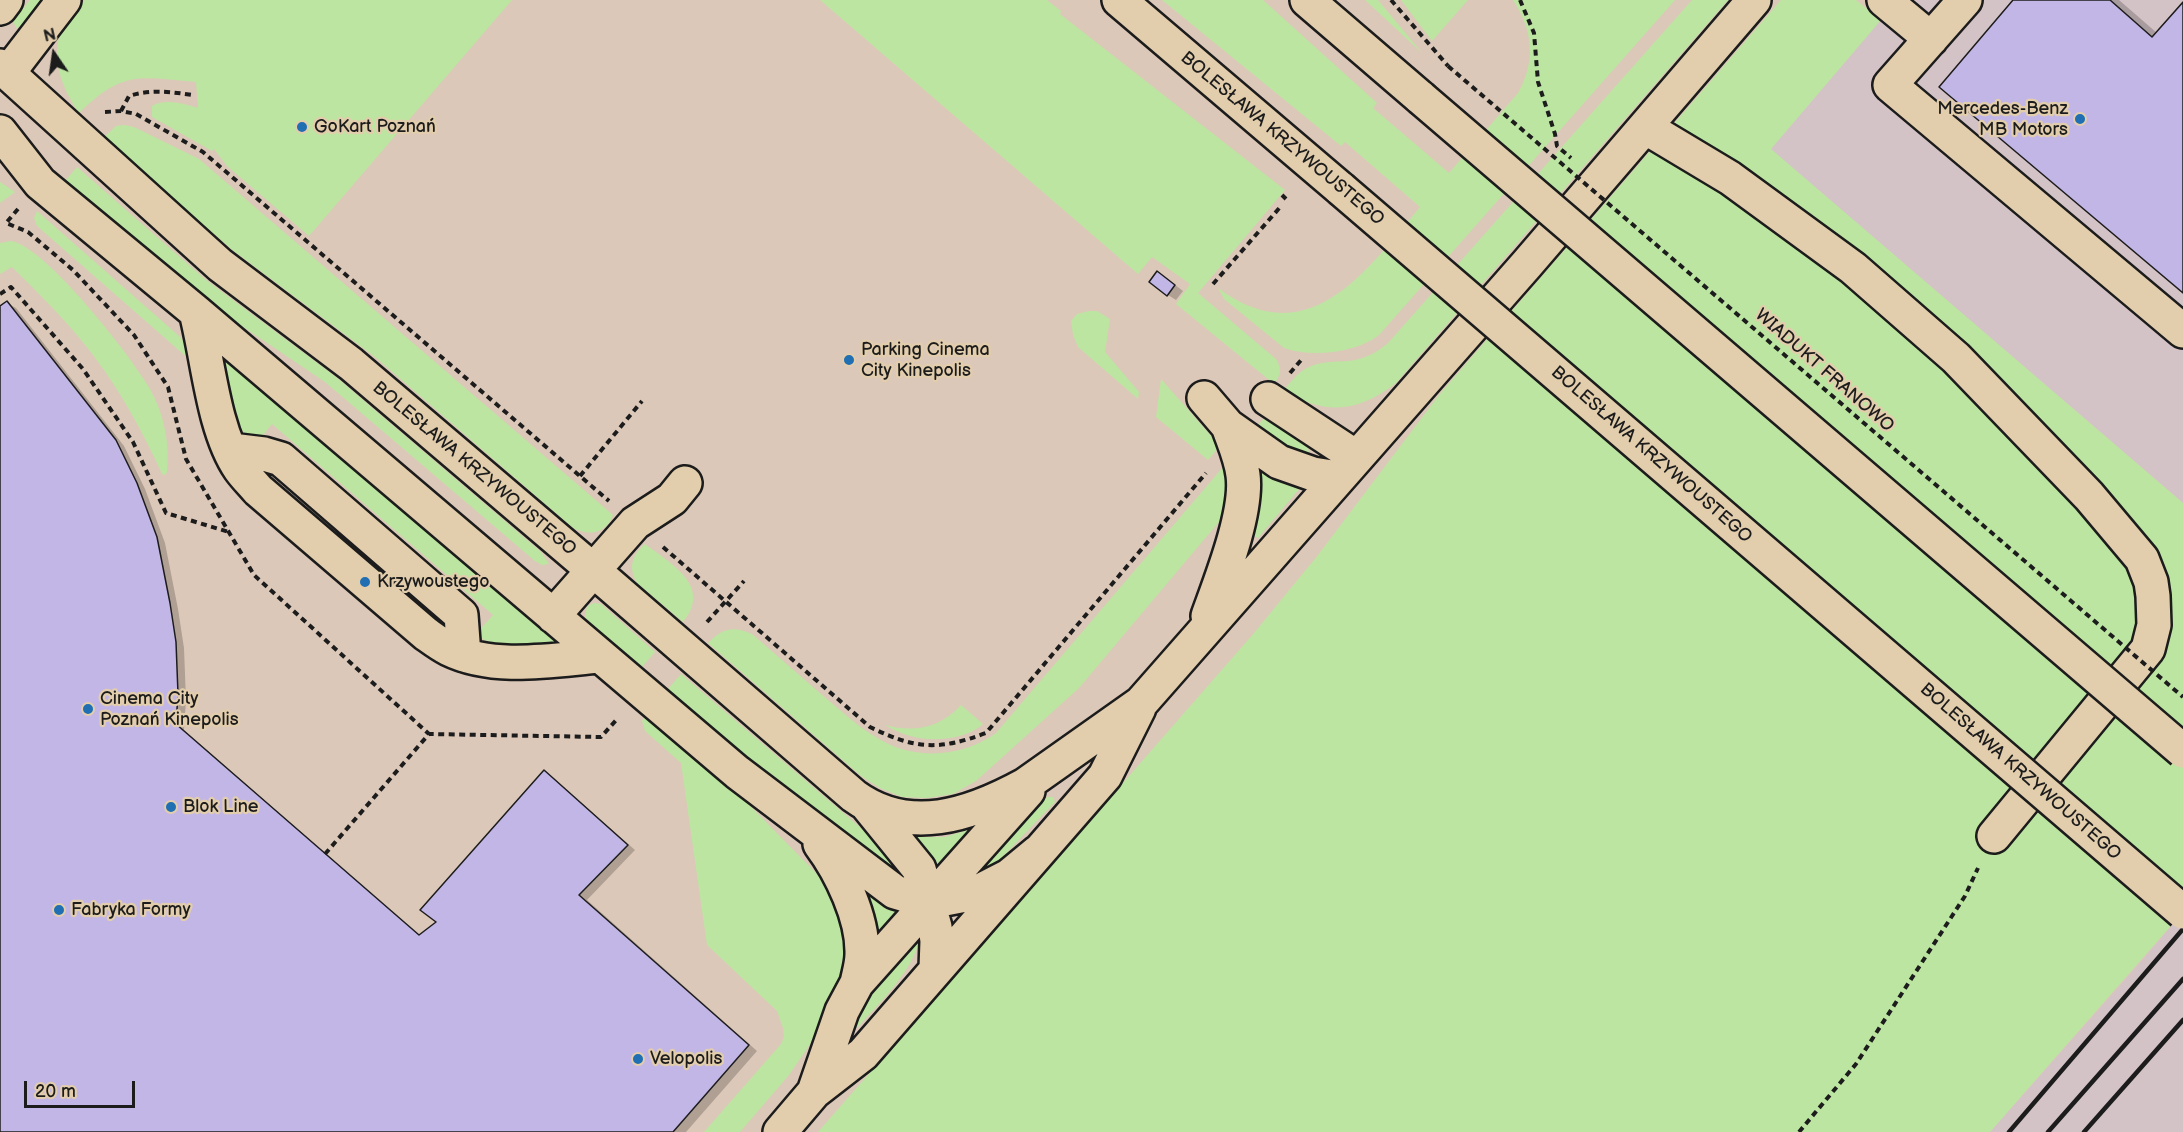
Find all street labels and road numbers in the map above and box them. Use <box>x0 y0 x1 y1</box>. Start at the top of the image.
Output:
street label: BOLESŁAWA KRZYWOUSTEGO <box>1176 47 1388 231</box>
street label: WIADUKT FRANOWO <box>1750 305 1898 437</box>
street label: BOLESŁAWA KRZYWOUSTEGO <box>1546 362 1756 548</box>
street label: BOLESŁAWA KRZYWOUSTEGO <box>368 377 580 561</box>
street label: BOLESŁAWA KRZYWOUSTEGO <box>1915 679 2125 865</box>

